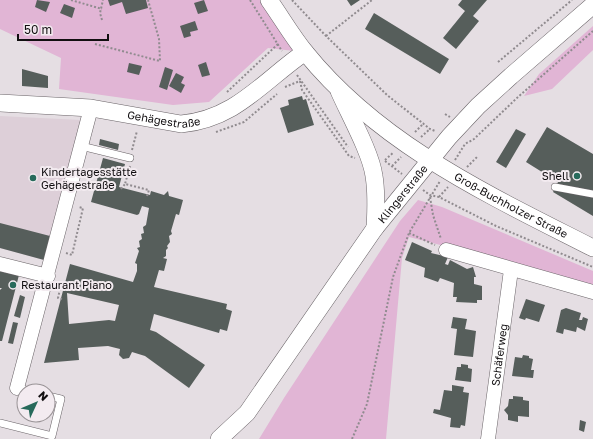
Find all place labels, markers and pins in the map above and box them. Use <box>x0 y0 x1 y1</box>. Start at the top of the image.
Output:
place label: Kindertagesstätte Gehägestraße <box>41 165 137 191</box>
place label: Shell <box>542 169 569 182</box>
marker: Shell <box>572 171 582 181</box>
marker: Kindertagesstätte Gehägestraße <box>28 173 38 183</box>
place label: Restaurant Piano <box>21 278 112 291</box>
marker: Restaurant Piano <box>8 280 18 290</box>

